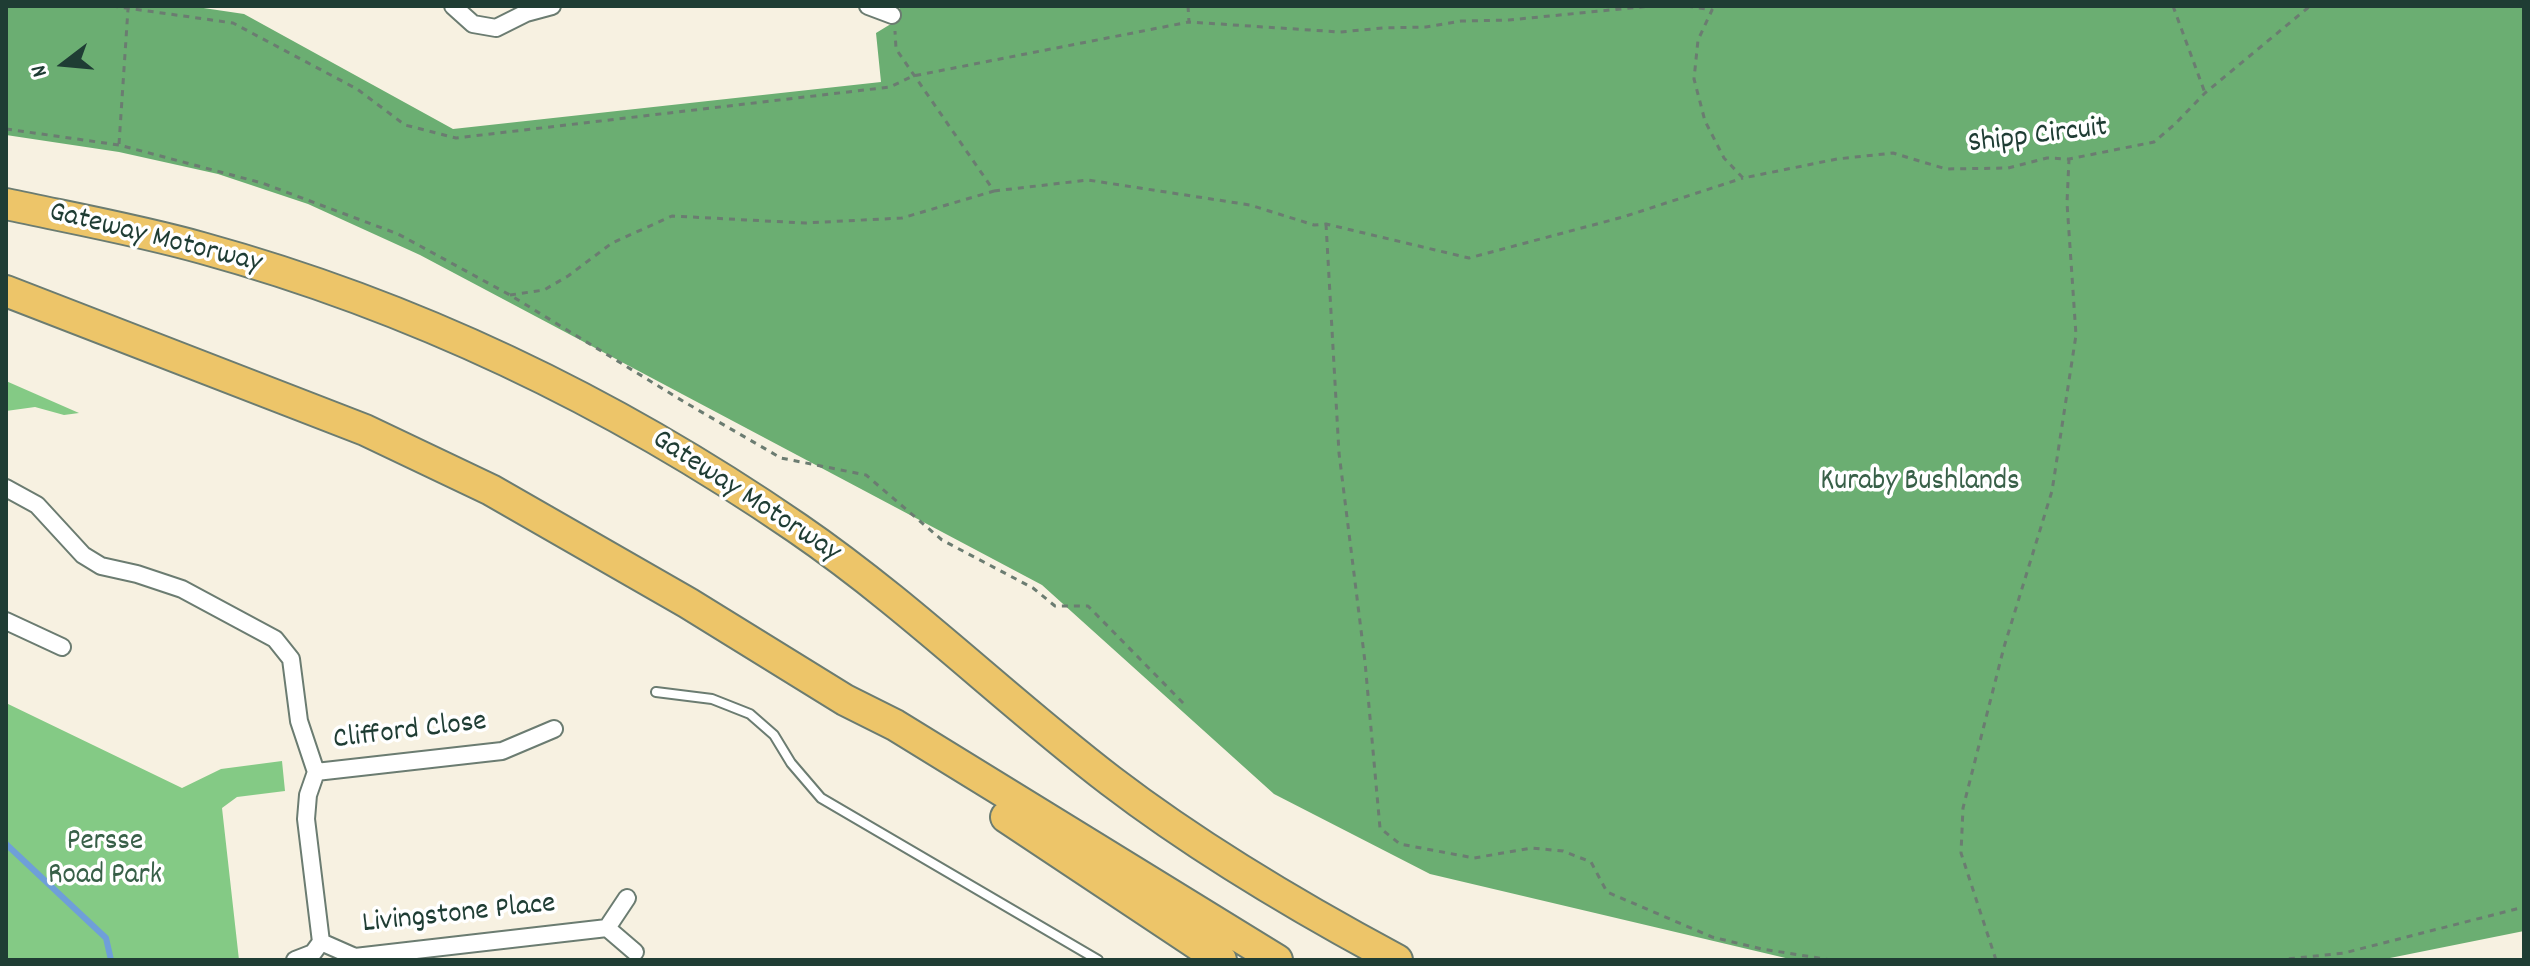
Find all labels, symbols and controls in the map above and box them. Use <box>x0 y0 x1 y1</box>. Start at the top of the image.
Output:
north arrow <box>24 24 104 104</box>
text: N <box>24 61 57 80</box>
street label: Shipp Circuit <box>1966 112 2110 164</box>
street label: Gateway Motorway <box>45 196 265 284</box>
street label: Gateway Motorway <box>644 424 846 572</box>
park label: Kuraby Bushlands <box>1820 466 2020 502</box>
street label: Clifford Close <box>331 706 489 760</box>
park label: Persse Road Park <box>48 826 162 896</box>
street label: Livingstone Place <box>361 888 557 944</box>

